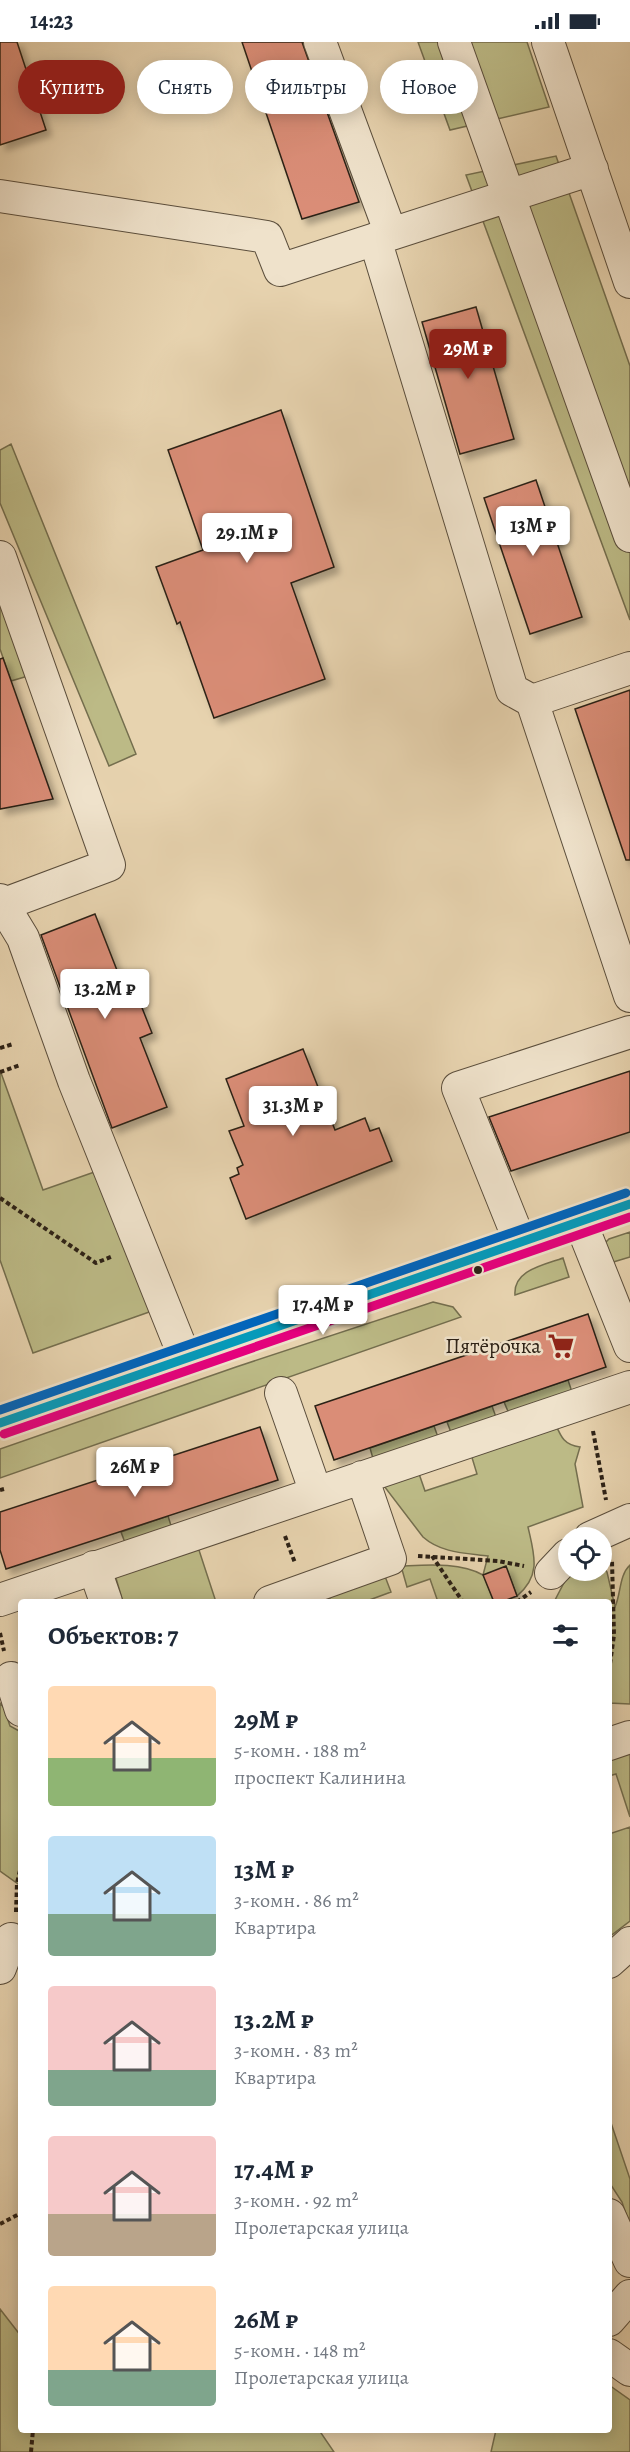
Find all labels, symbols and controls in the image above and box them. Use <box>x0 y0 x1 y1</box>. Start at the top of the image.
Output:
text: 14:23 <box>30 6 74 36</box>
chip: Купить <box>18 60 125 114</box>
chip: Снять <box>137 60 233 114</box>
chip: Фильтры <box>245 60 368 114</box>
chip: Новое <box>380 60 478 114</box>
pin: 29M ₽ <box>426 329 510 380</box>
text: 29M ₽ <box>443 335 493 362</box>
pin: 13M ₽ <box>491 506 575 557</box>
text: 13M ₽ <box>510 512 556 539</box>
pin: 29.1M ₽ <box>192 513 302 564</box>
text: 29.1M ₽ <box>216 519 278 546</box>
pin: 13.2M ₽ <box>50 969 160 1020</box>
text: 13.2M ₽ <box>74 975 136 1002</box>
pin: 31.3M ₽ <box>238 1086 348 1137</box>
text: 31.3M ₽ <box>263 1092 323 1119</box>
unlabelled marker <box>472 1264 484 1276</box>
pin: 17.4M ₽ <box>268 1285 378 1336</box>
text: 17.4M ₽ <box>292 1291 354 1318</box>
supermarket icon: Пятёрочка <box>546 1331 576 1361</box>
place label: Пятёрочка <box>445 1332 541 1360</box>
pin: 26M ₽ <box>93 1447 177 1498</box>
text: 26M ₽ <box>110 1453 160 1480</box>
map controls <box>558 1527 612 1581</box>
button: locate <box>558 1527 612 1581</box>
text: Объектов: 7 <box>48 1618 178 1653</box>
icon: filters <box>549 1619 582 1652</box>
text: 29M ₽ <box>234 1702 298 1737</box>
icon: home <box>96 1710 168 1782</box>
text: 5-комн. · 188 m² <box>234 1737 366 1764</box>
text: проспект Калинина <box>234 1764 406 1791</box>
text: 13M ₽ <box>234 1852 294 1887</box>
icon: home <box>96 1860 168 1932</box>
text: 3-комн. · 86 m² <box>234 1887 359 1914</box>
text: Квартира <box>234 1914 316 1941</box>
text: 13.2M ₽ <box>234 2002 314 2037</box>
icon: home <box>96 2010 168 2082</box>
text: 3-комн. · 83 m² <box>234 2037 358 2064</box>
text: Квартира <box>234 2064 316 2091</box>
text: 17.4M ₽ <box>234 2152 313 2187</box>
icon: home <box>96 2160 168 2232</box>
text: 3-комн. · 92 m² <box>234 2187 358 2214</box>
text: Пролетарская улица <box>234 2214 409 2241</box>
text: 26M ₽ <box>234 2302 298 2337</box>
icon: home <box>96 2310 168 2382</box>
text: 5-комн. · 148 m² <box>234 2337 366 2364</box>
text: Пролетарская улица <box>234 2364 409 2391</box>

